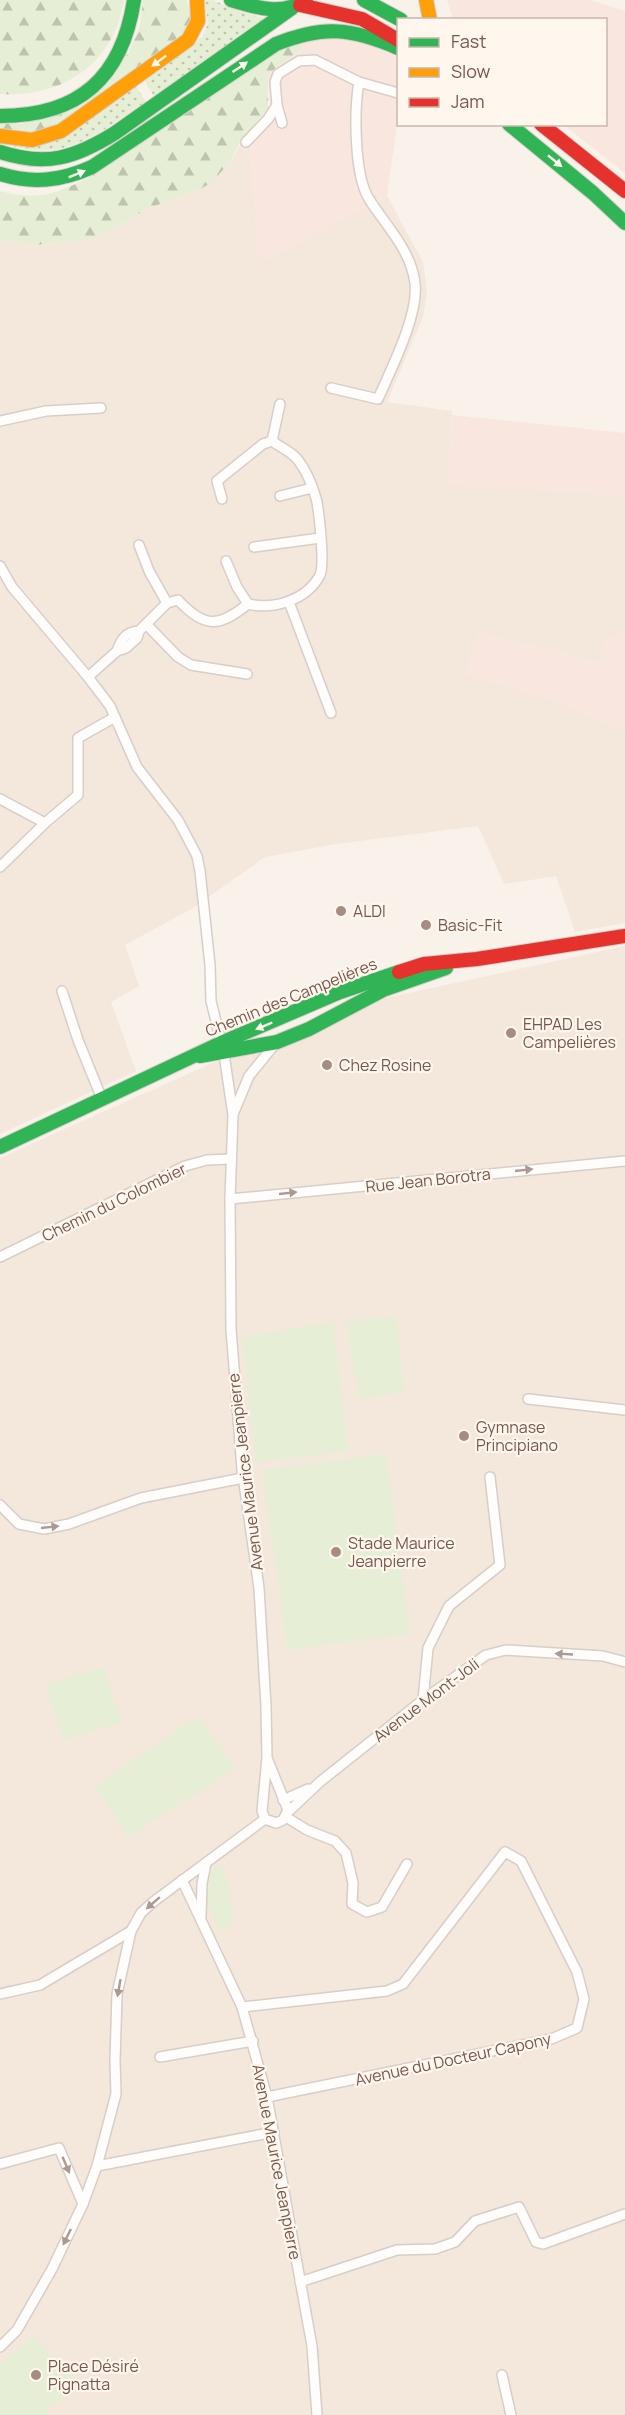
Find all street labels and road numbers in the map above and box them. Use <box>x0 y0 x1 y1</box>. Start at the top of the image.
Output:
street label: Chemin des Campelières <box>202 952 380 1042</box>
street label: Chemin du Colombier <box>38 1157 190 1247</box>
street label: Rue Jean Borotra <box>364 1163 492 1197</box>
street label: Avenue Maurice Jeanpierre <box>222 1372 268 1572</box>
street label: Avenue Mont-Joli <box>369 1653 483 1747</box>
street label: Avenue du Docteur Capony <box>353 2027 554 2091</box>
street label: Avenue Maurice Jeanpierre <box>247 2062 307 2262</box>

